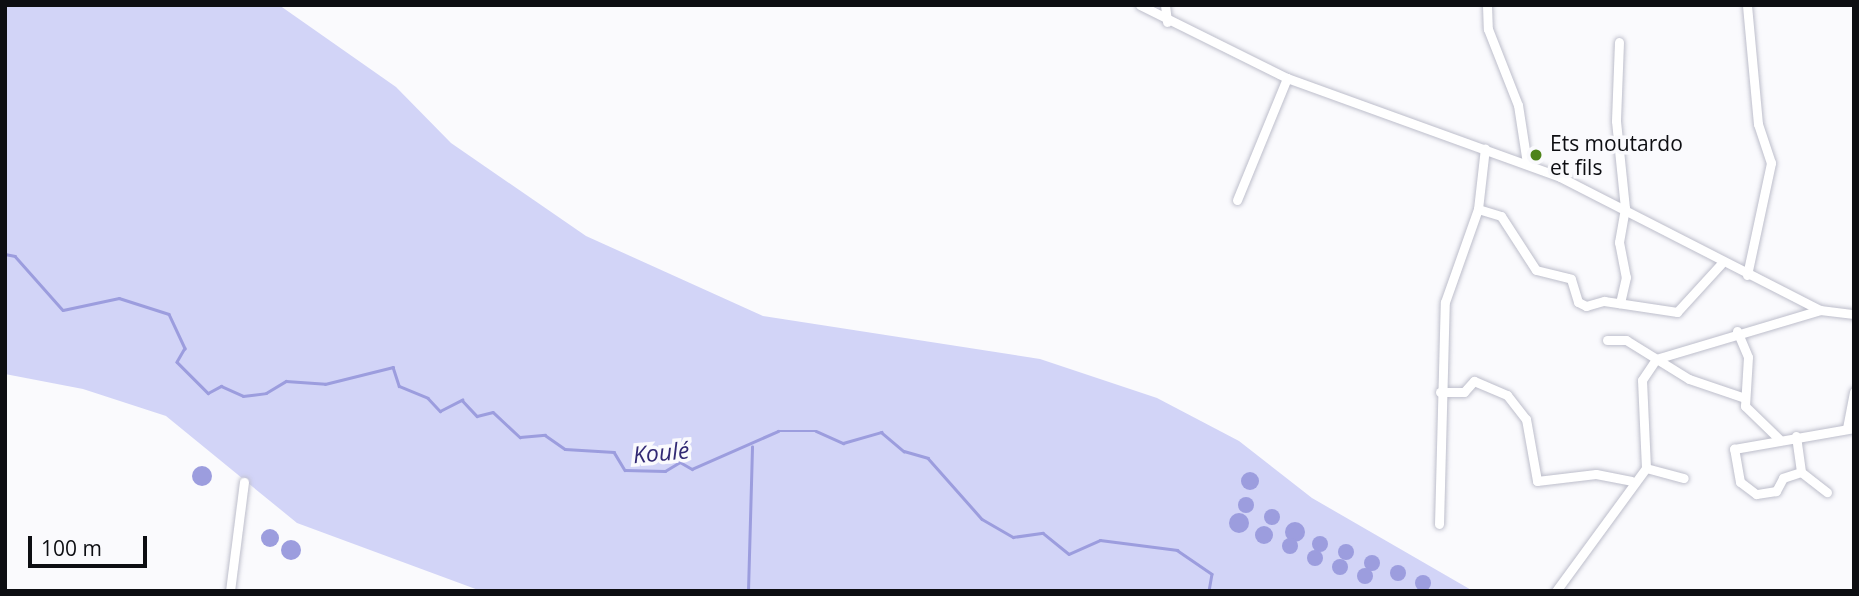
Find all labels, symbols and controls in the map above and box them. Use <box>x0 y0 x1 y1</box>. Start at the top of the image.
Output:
place label: Ets moutardo et fils <box>1550 130 1683 180</box>
marker: Ets moutardo et fils <box>1528 147 1544 163</box>
water label: Koulé <box>632 436 690 468</box>
scale bar <box>32 522 150 566</box>
text: 100 m <box>41 534 102 562</box>

